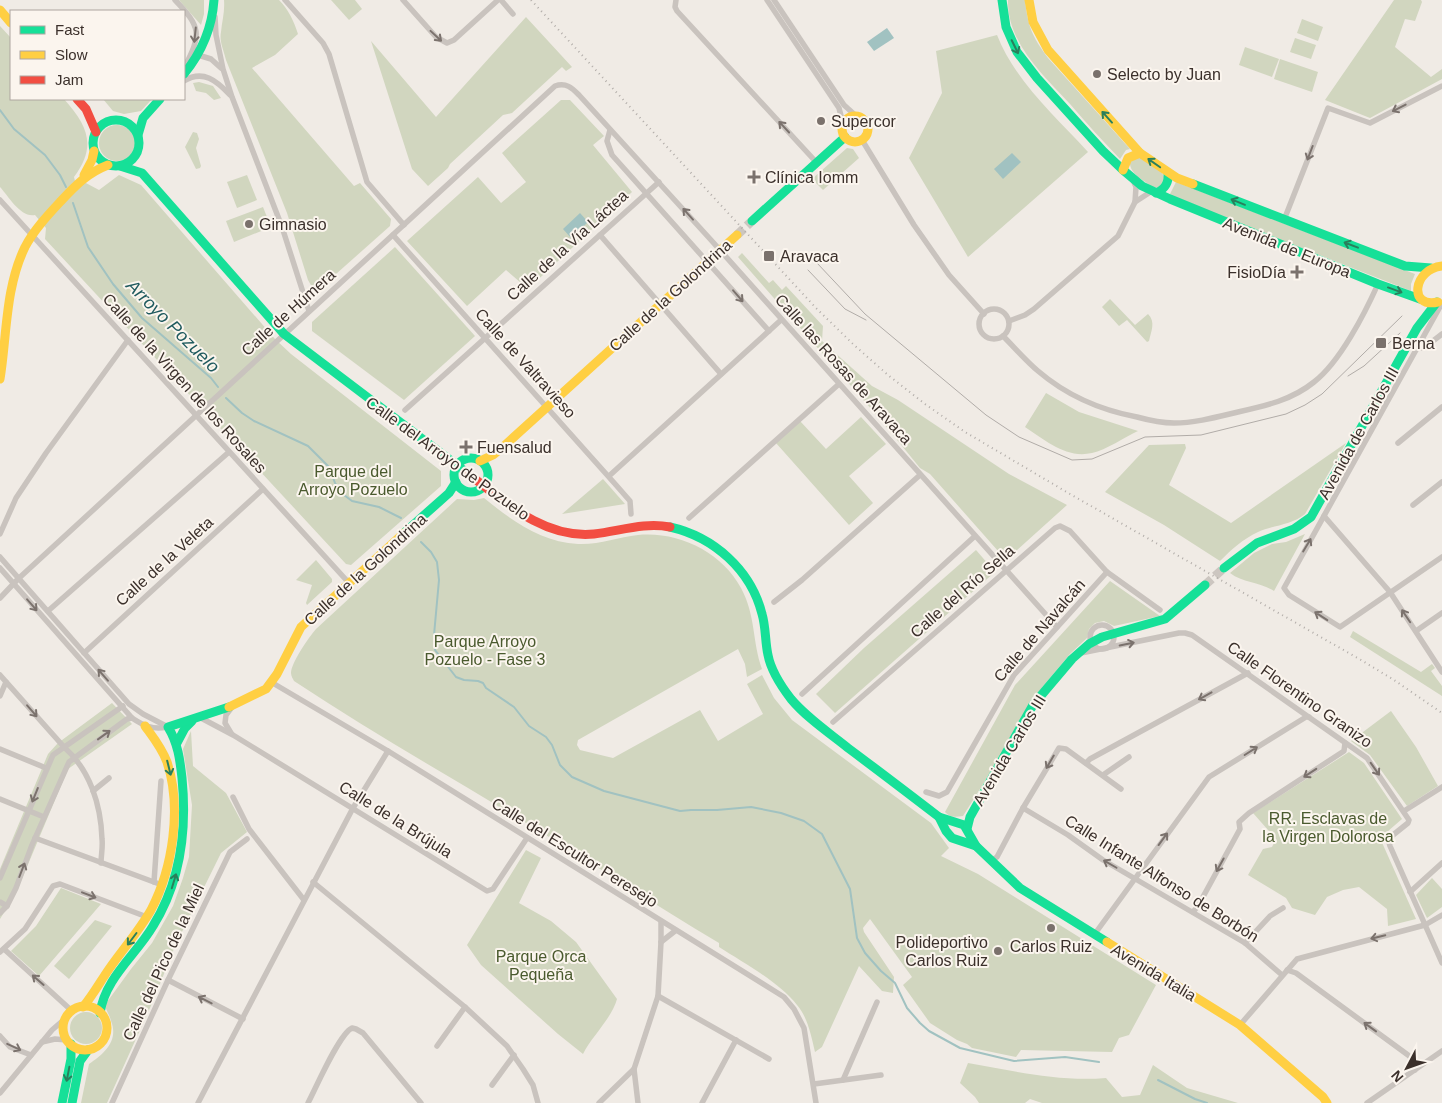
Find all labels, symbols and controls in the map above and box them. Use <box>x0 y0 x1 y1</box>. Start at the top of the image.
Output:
legend <box>10 10 185 100</box>
text: Fast <box>55 21 85 38</box>
one-way arrow <box>190 27 199 43</box>
one-way arrow <box>430 30 442 42</box>
one-way arrow <box>1010 39 1020 54</box>
text: Slow <box>55 46 88 63</box>
place label: Selecto by Juan <box>1107 66 1221 83</box>
marker: Selecto by Juan <box>1091 68 1103 80</box>
text: Jam <box>55 71 83 88</box>
one-way arrow <box>1391 103 1406 113</box>
one-way arrow <box>1102 110 1113 123</box>
place label: Supercor <box>831 113 897 130</box>
marker: Supercor <box>815 115 827 127</box>
one-way arrow <box>778 120 789 133</box>
one-way arrow <box>1305 145 1314 160</box>
one-way arrow <box>1147 158 1161 168</box>
place label: Clínica Iomm <box>765 169 858 186</box>
marker: Clínica Iomm <box>747 170 761 184</box>
street label: Calle de la Vía Láctea <box>503 187 631 304</box>
one-way arrow <box>1231 197 1246 206</box>
one-way arrow <box>682 207 694 220</box>
street label: Avenida de Europa <box>1221 214 1353 281</box>
place label: Gimnasio <box>259 216 327 233</box>
marker: Gimnasio <box>243 218 255 230</box>
street label: Calle de la Golondrina <box>606 236 735 355</box>
one-way arrow <box>1344 240 1359 249</box>
place label: Aravaca <box>780 248 839 265</box>
marker: Aravaca <box>762 249 776 263</box>
place label: FisioDía <box>1227 264 1286 281</box>
marker: FisioDía <box>1290 265 1304 279</box>
street label: Calle de Húmera <box>238 266 339 359</box>
water label: Arroyo Pozuelo <box>122 275 224 377</box>
one-way arrow <box>1387 286 1402 295</box>
street label: Calle de la Virgen de los Rosales <box>100 290 270 476</box>
one-way arrow <box>732 290 744 303</box>
street label: Calle las Rosas de Aravaca <box>772 291 915 448</box>
street label: Calle de Valtravieso <box>472 305 579 422</box>
place label: Berna <box>1392 335 1435 352</box>
marker: Berna <box>1374 336 1388 350</box>
street label: Avenida de Carlos III <box>1315 364 1402 502</box>
street label: Calle del Arroyo de Pozuelo <box>363 393 533 523</box>
place label: Fuensalud <box>477 439 552 456</box>
marker: Fuensalud <box>459 440 473 454</box>
park label: Parque del Arroyo Pozuelo <box>298 463 408 498</box>
street label: Calle de la Golondrina <box>301 510 430 629</box>
street label: Calle de la Veleta <box>112 513 216 609</box>
one-way arrow <box>1302 539 1312 553</box>
street label: Calle del Río Sella <box>907 542 1018 641</box>
street label: Calle de Navalcán <box>990 576 1088 685</box>
one-way arrow <box>26 598 37 611</box>
one-way arrow <box>1401 610 1411 624</box>
one-way arrow <box>1314 611 1328 621</box>
park label: Parque Arroyo Pozuelo - Fase 3 <box>425 633 546 668</box>
street label: Calle Florentino Granizo <box>1224 638 1375 751</box>
one-way arrow <box>1119 639 1135 648</box>
one-way arrow <box>98 669 109 682</box>
street label: Avenida Carlos III <box>970 692 1049 809</box>
one-way arrow <box>1198 692 1212 702</box>
one-way arrow <box>26 705 38 718</box>
one-way arrow <box>97 730 111 740</box>
one-way arrow <box>1243 746 1257 756</box>
one-way arrow <box>1045 754 1054 769</box>
one-way arrow <box>165 760 174 776</box>
one-way arrow <box>1370 762 1380 776</box>
one-way arrow <box>1303 768 1317 778</box>
street label: Calle de la Brújula <box>336 778 455 861</box>
one-way arrow <box>30 787 39 802</box>
street label: Calle del Escultor Peresejo <box>489 794 661 911</box>
park label: RR. Esclavas de la Virgen Dolorosa <box>1262 810 1394 845</box>
street label: Calle Infante Alfonso de Borbón <box>1062 812 1262 945</box>
one-way arrow <box>1158 833 1169 846</box>
one-way arrow <box>1215 858 1225 873</box>
one-way arrow <box>1102 859 1117 869</box>
one-way arrow <box>18 863 28 878</box>
one-way arrow <box>170 874 179 889</box>
street label: Calle del Pico de la Miel <box>120 881 207 1043</box>
one-way arrow <box>81 891 96 900</box>
marker: Carlos Ruiz <box>1045 922 1057 934</box>
one-way arrow <box>127 932 138 945</box>
one-way arrow <box>1370 933 1386 943</box>
place label: Polideportivo Carlos Ruiz <box>896 934 988 969</box>
place label: Carlos Ruiz <box>1010 938 1092 955</box>
street label: Avenida Italia <box>1108 940 1199 1004</box>
marker: Polideportivo Carlos Ruiz <box>992 945 1004 957</box>
park label: Parque Orca Pequeña <box>496 948 586 983</box>
one-way arrow <box>31 974 44 986</box>
one-way arrow <box>199 994 213 1004</box>
one-way arrow <box>1363 1022 1377 1032</box>
one-way arrow <box>6 1043 21 1053</box>
north arrow <box>1382 1043 1432 1093</box>
one-way arrow <box>63 1065 72 1081</box>
text: N <box>1388 1067 1407 1086</box>

